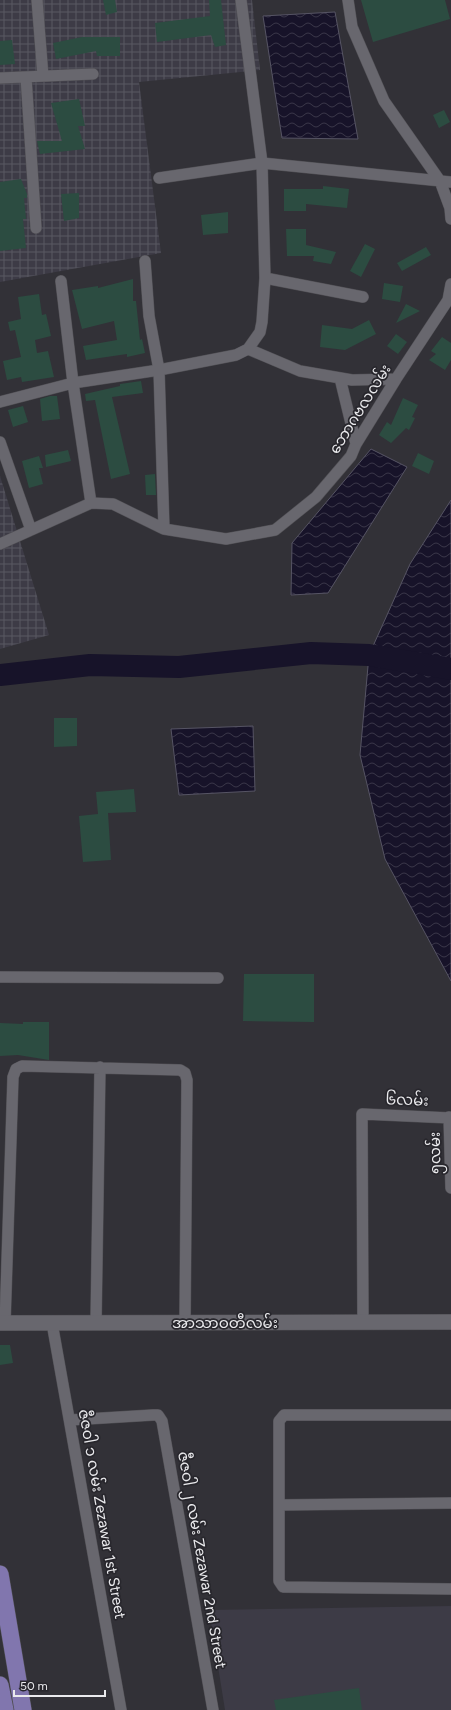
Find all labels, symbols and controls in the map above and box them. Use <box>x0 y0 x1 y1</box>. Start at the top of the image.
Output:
street label: ဘောဂဗလလမ်း <box>324 360 395 457</box>
street label: ၆လမ်း <box>385 1089 429 1110</box>
street label: ၅လမ်း <box>425 1132 447 1174</box>
street label: အာသာဝတီလမ်း <box>172 1313 278 1332</box>
street label: ဇီဇဝါ ၁ လမ်း Zezawar 1st Street <box>75 1408 130 1621</box>
street label: ဇီဇဝါ ၂ လမ်း Zezawar 2nd Street <box>171 1450 231 1671</box>
scale bar <box>14 1672 105 1698</box>
text: 50 m <box>20 1679 48 1693</box>

